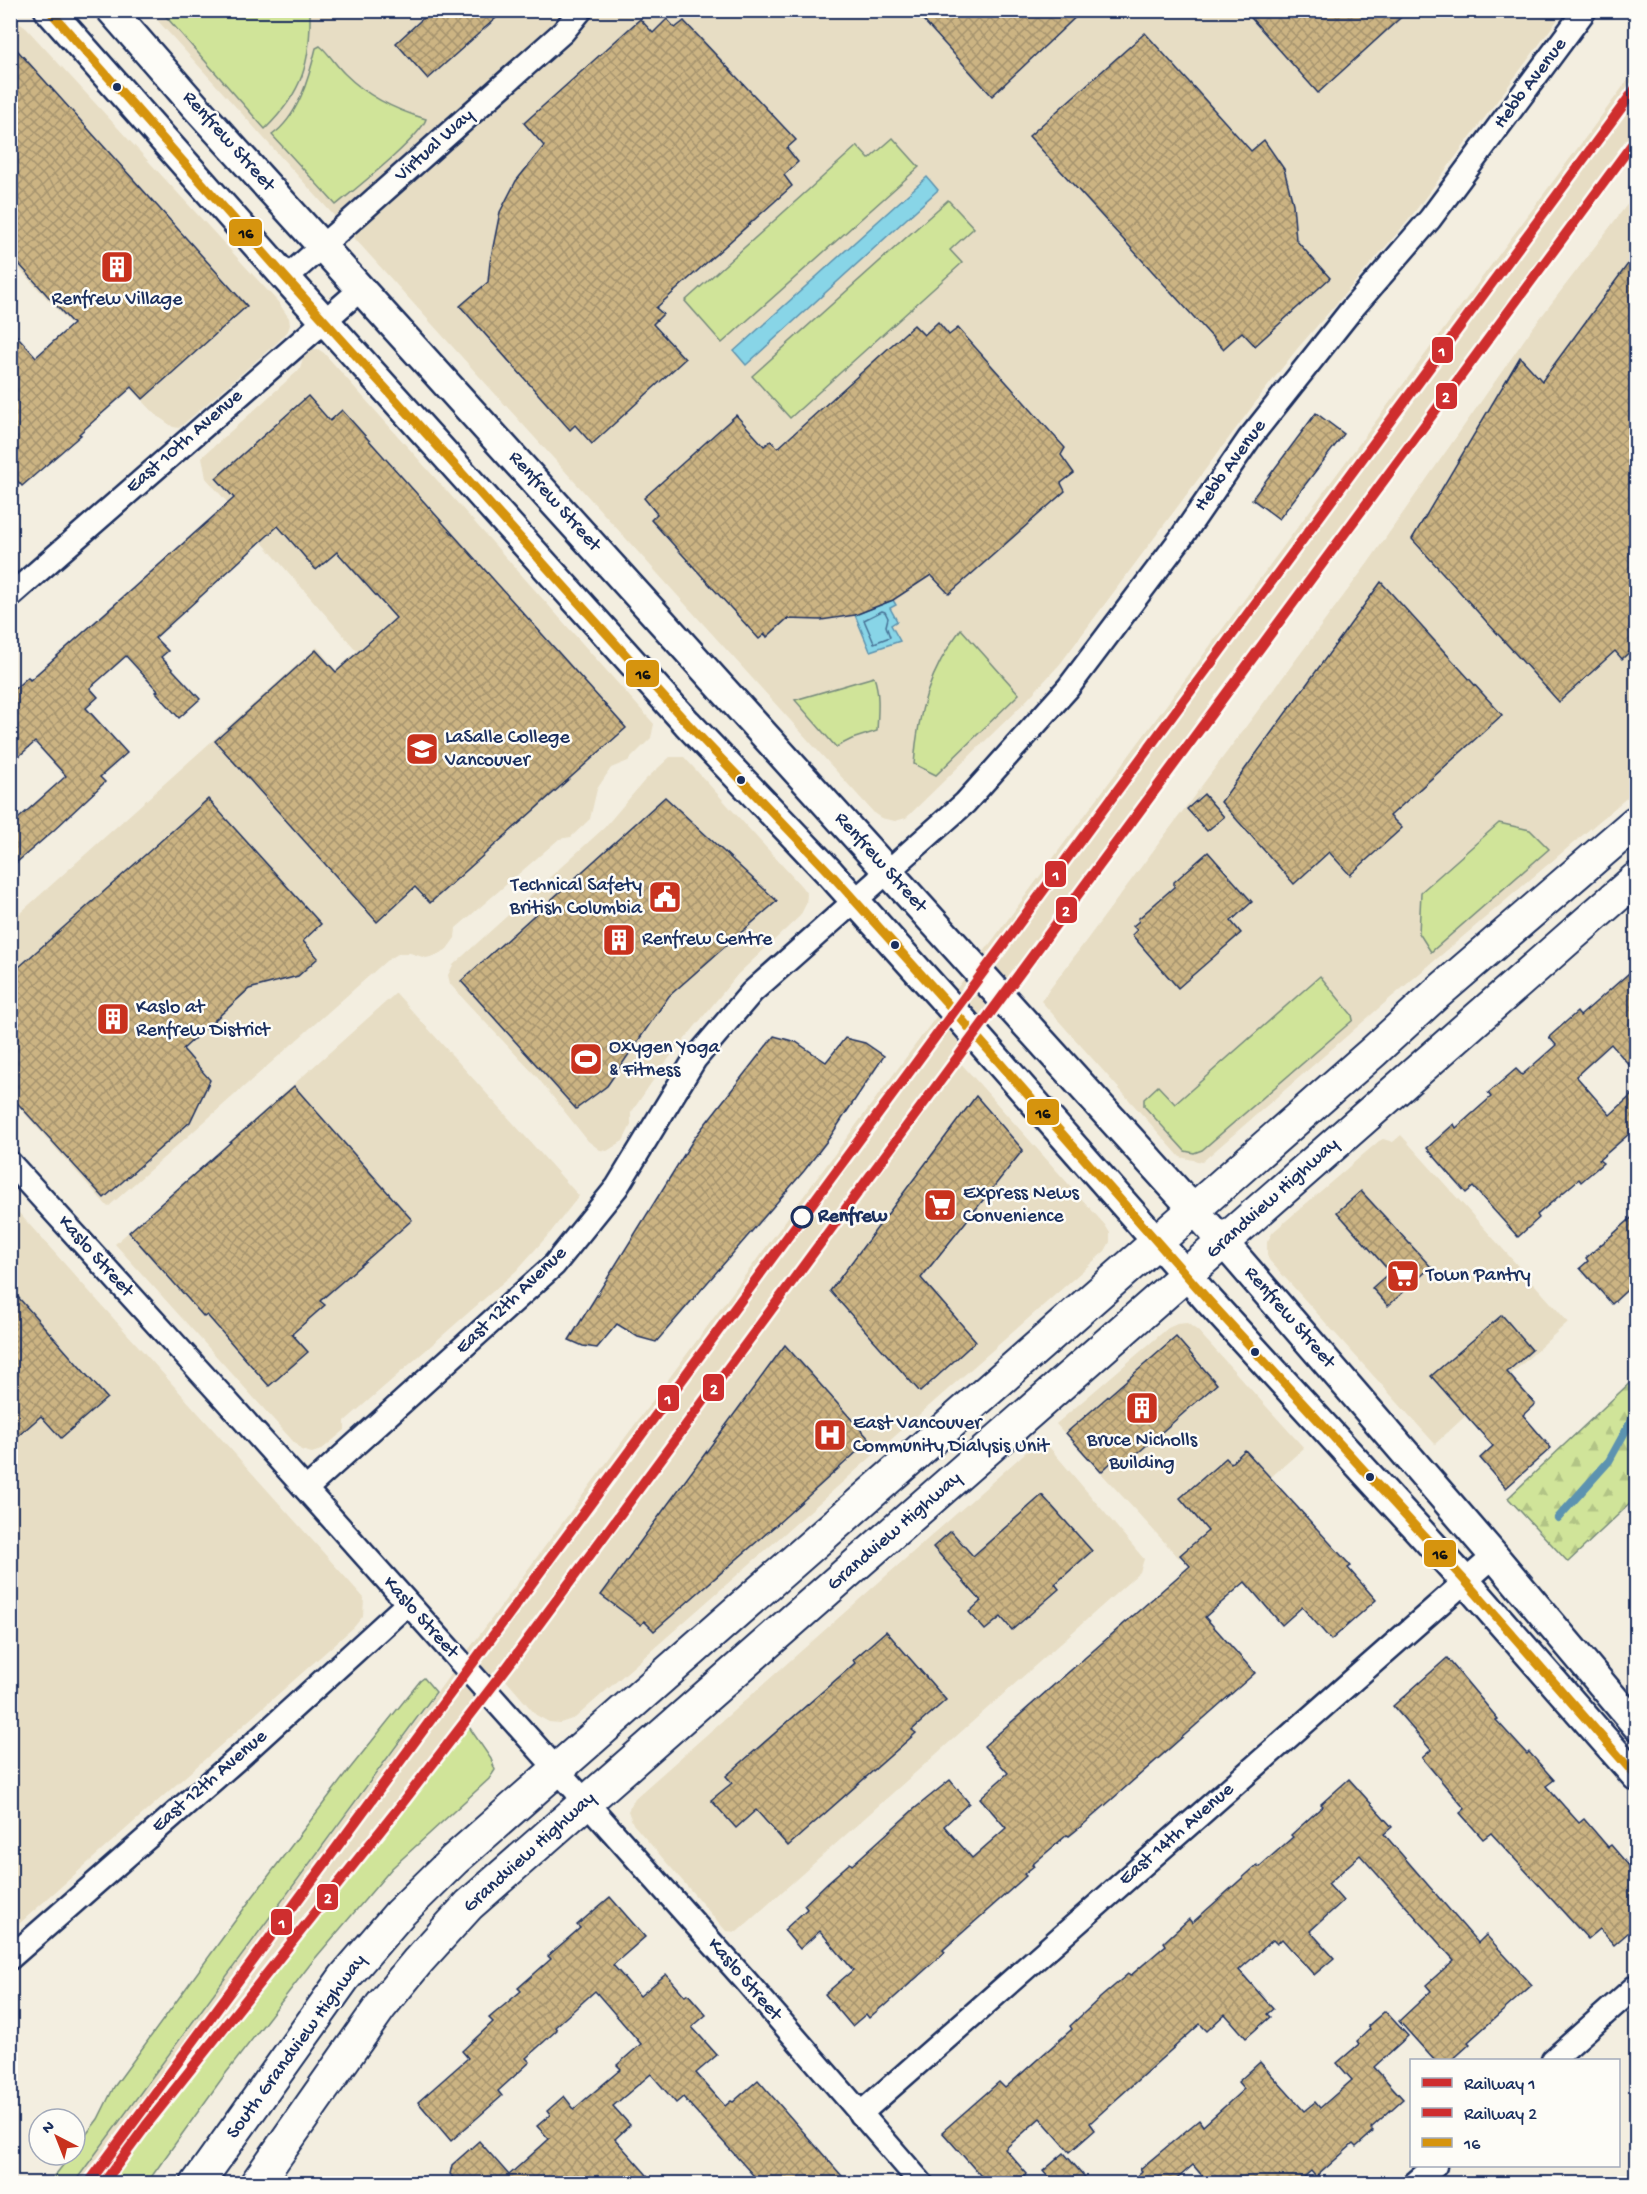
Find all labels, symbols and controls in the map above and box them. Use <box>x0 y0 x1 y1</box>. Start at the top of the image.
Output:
street label: Hebb Avenue <box>1489 34 1573 134</box>
unlabelled marker <box>111 81 123 93</box>
street label: Renfrew Street <box>177 87 280 198</box>
street label: Virtual Way <box>390 104 479 188</box>
line badge: 16 <box>228 218 263 247</box>
text: 16 <box>238 226 254 245</box>
building icon: Renfrew Village <box>99 249 135 285</box>
place label: Renfrew Village <box>51 289 183 312</box>
line badge: 1 <box>1431 336 1454 364</box>
text: 1 <box>1438 344 1445 363</box>
line badge: 2 <box>1435 382 1458 410</box>
street label: East 10th Avenue <box>122 385 249 499</box>
text: 2 <box>1442 390 1450 409</box>
street label: Hebb Avenue <box>1190 415 1272 516</box>
street label: Renfrew Street <box>503 447 606 558</box>
line badge: 16 <box>625 659 660 688</box>
text: 16 <box>635 667 651 686</box>
place label: LaSalle College Vancouver <box>444 727 570 773</box>
school or university icon: LaSalle College Vancouver <box>404 731 440 767</box>
unlabelled marker <box>735 774 747 786</box>
street label: Renfrew Street <box>829 808 932 919</box>
line badge: 1 <box>1044 860 1067 888</box>
text: 1 <box>1052 868 1059 887</box>
place label: Technical Safety British Columbia <box>509 875 643 921</box>
public building icon: Technical Safety British Columbia <box>647 879 683 915</box>
line badge: 2 <box>1055 896 1078 924</box>
text: 2 <box>1062 904 1070 923</box>
building icon: Renfrew Centre <box>601 922 637 958</box>
place label: Renfrew Centre <box>642 929 773 952</box>
unlabelled marker <box>889 939 901 951</box>
place label: Kaslo at Renfrew District <box>136 997 271 1043</box>
building icon: Kaslo at Renfrew District <box>95 1001 131 1037</box>
place label: Oxygen Yoga & Fitness <box>609 1037 720 1083</box>
sports icon: Oxygen Yoga & Fitness <box>568 1041 604 1077</box>
line badge: 16 <box>1026 1098 1060 1126</box>
text: 16 <box>1035 1106 1051 1125</box>
street label: Grandview Highway <box>1202 1133 1344 1264</box>
place label: Express News Convenience <box>963 1183 1080 1229</box>
supermarket icon: Express News Convenience <box>922 1187 958 1223</box>
marker: Renfrew <box>791 1206 813 1228</box>
place label: Renfrew <box>817 1206 888 1229</box>
street label: Kaslo Street <box>52 1211 139 1304</box>
street label: East 12th Avenue <box>452 1242 573 1360</box>
supermarket icon: Town Pantry <box>1385 1258 1421 1294</box>
street label: Renfrew Street <box>1239 1262 1341 1375</box>
place label: Town Pantry <box>1425 1265 1531 1288</box>
unlabelled marker <box>1249 1346 1261 1358</box>
line badge: 2 <box>702 1373 725 1402</box>
text: 2 <box>710 1382 718 1401</box>
line badge: 1 <box>657 1384 680 1412</box>
building icon: Bruce Nicholls Building <box>1124 1390 1160 1426</box>
text: 1 <box>664 1392 671 1411</box>
place label: East Vancouver Community Dialysis Unit <box>853 1413 1050 1459</box>
hospital icon: East Vancouver Community Dialysis Unit <box>812 1417 848 1453</box>
place label: Bruce Nicholls Building <box>1086 1430 1198 1476</box>
street label: Grandview Highway <box>823 1467 967 1596</box>
unlabelled marker <box>1364 1471 1376 1483</box>
line badge: 16 <box>1423 1539 1457 1568</box>
text: 16 <box>1432 1547 1448 1566</box>
street label: Kaslo Street <box>377 1572 464 1665</box>
street label: East 12th Avenue <box>148 1725 273 1838</box>
street label: East 14th Avenue <box>1115 1778 1240 1891</box>
street label: Grandview Highway <box>459 1787 601 1918</box>
line badge: 2 <box>316 1883 339 1911</box>
text: 2 <box>324 1891 332 1910</box>
line badge: 1 <box>270 1908 293 1936</box>
text: 1 <box>278 1916 285 1935</box>
street label: Kaslo Street <box>702 1934 787 2028</box>
street label: South Grandview Highway <box>222 1950 372 2144</box>
legend <box>1410 2059 1620 2167</box>
text: Railway 1 <box>1464 2075 1536 2096</box>
text: Railway 2 <box>1464 2105 1537 2126</box>
north arrow <box>27 2107 87 2167</box>
text: N <box>39 2118 60 2139</box>
text: 16 <box>1463 2135 1481 2156</box>

